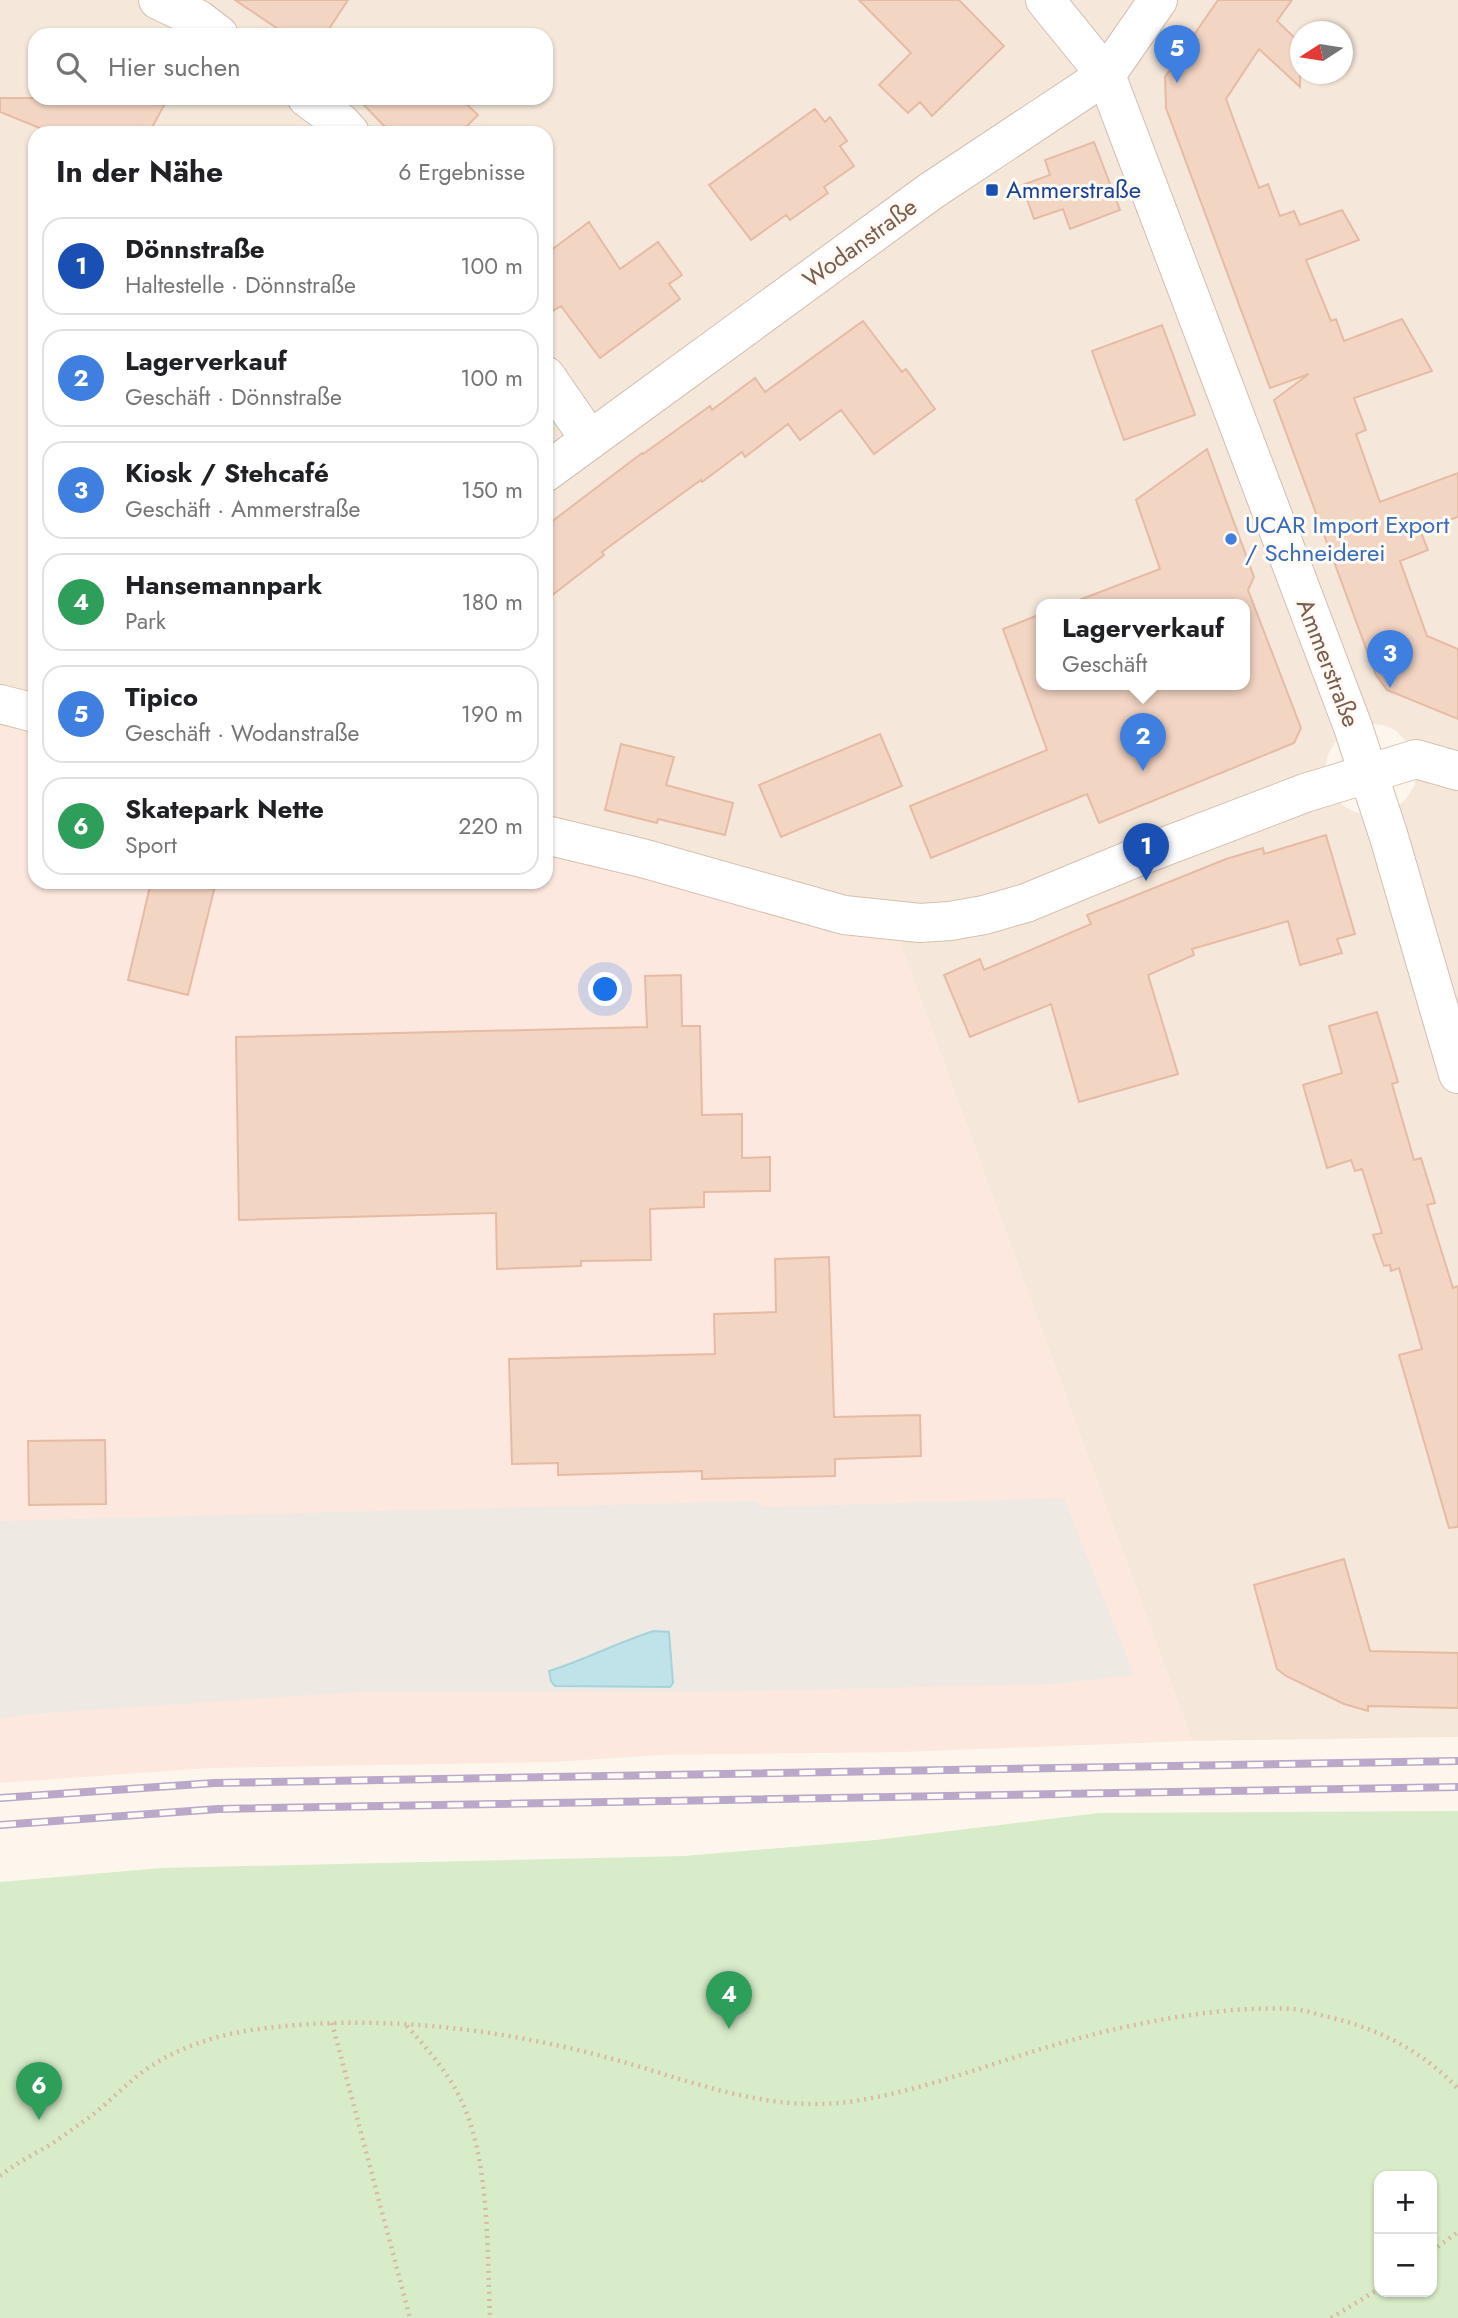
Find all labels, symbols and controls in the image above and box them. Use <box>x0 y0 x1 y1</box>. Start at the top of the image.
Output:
north arrow <box>1290 21 1353 84</box>
pin: 5 <box>1154 25 1200 83</box>
search box <box>28 28 553 105</box>
icon: search <box>52 48 90 86</box>
text: Hier suchen <box>108 48 241 86</box>
text: In der Nähe <box>56 150 223 193</box>
text: 6 Ergebnisse <box>398 155 525 189</box>
place label: Ammerstraße <box>1006 172 1141 207</box>
marker: Ammerstraße <box>984 182 1000 198</box>
street label: Wodanstraße <box>795 189 924 296</box>
text: Dönnstraße <box>125 230 265 268</box>
text: 1 <box>75 249 87 283</box>
text: 100 m <box>460 249 523 283</box>
text: Haltestelle · Dönnstraße <box>125 268 356 302</box>
text: Lagerverkauf <box>125 342 287 380</box>
text: 2 <box>73 361 89 395</box>
text: 100 m <box>460 361 523 395</box>
text: Geschäft · Dönnstraße <box>125 380 342 414</box>
text: Kiosk / Stehcafé <box>125 454 329 492</box>
text: 3 <box>74 473 88 507</box>
text: 150 m <box>461 473 523 507</box>
text: Geschäft · Ammerstraße <box>125 492 360 526</box>
place label: UCAR Import Export / Schneiderei <box>1245 507 1449 570</box>
marker: UCAR Import Export / Schneiderei <box>1223 531 1239 547</box>
text: Hansemannpark <box>125 566 322 604</box>
text: 4 <box>73 585 89 619</box>
text: 180 m <box>461 585 523 619</box>
street label: Ammerstraße <box>1288 594 1369 732</box>
popup <box>1036 599 1250 690</box>
text: Park <box>125 604 166 638</box>
text: Lagerverkauf <box>1062 609 1224 647</box>
pin: 3 <box>1367 630 1413 688</box>
text: Geschäft <box>1062 647 1147 681</box>
text: Tipico <box>125 678 198 716</box>
text: 5 <box>74 697 88 731</box>
text: 190 m <box>461 697 523 731</box>
pin: 2 <box>1120 713 1166 771</box>
text: Geschäft · Wodanstraße <box>125 716 359 750</box>
text: Skatepark Nette <box>125 790 324 828</box>
text: 6 <box>73 809 89 843</box>
text: 220 m <box>458 809 523 843</box>
pin: 1 <box>1123 823 1169 881</box>
text: Sport <box>125 828 177 862</box>
your location <box>588 972 622 1006</box>
pin: 4 <box>706 1971 752 2029</box>
pin: 6 <box>16 2062 62 2120</box>
map controls <box>1374 2171 1437 2297</box>
button: + <box>1374 2171 1437 2234</box>
button: − <box>1374 2234 1437 2297</box>

